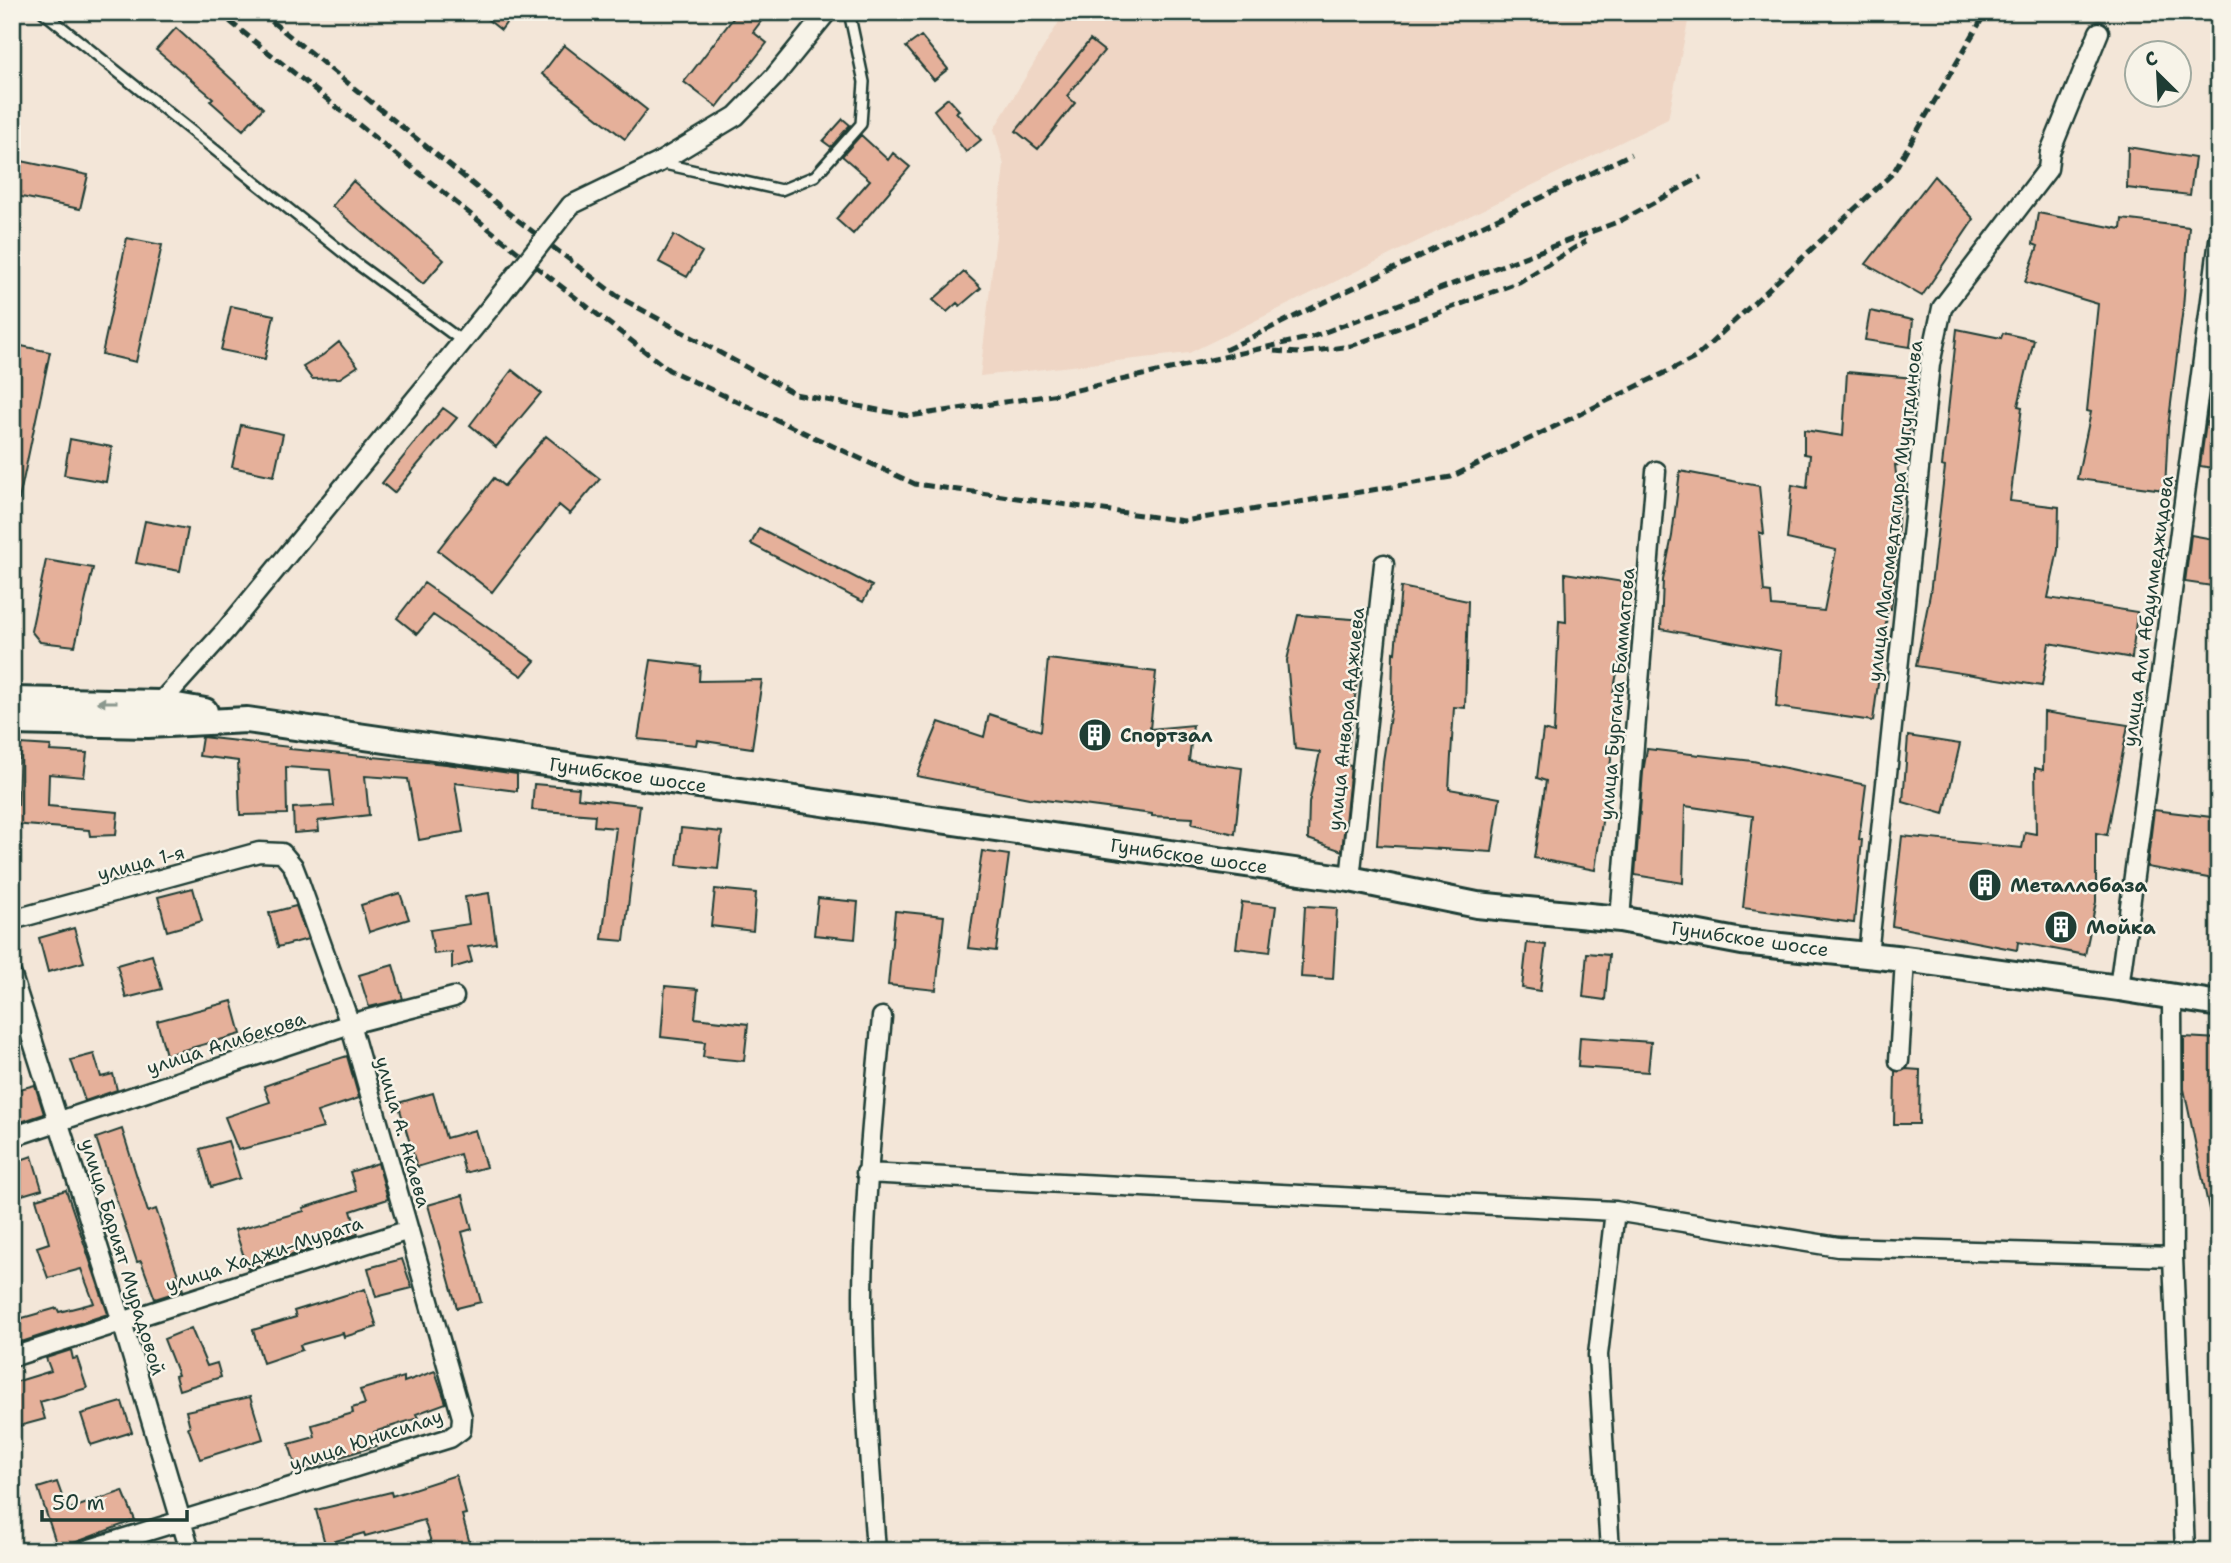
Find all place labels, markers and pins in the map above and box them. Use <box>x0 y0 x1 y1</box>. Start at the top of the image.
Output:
building icon: Спортзал <box>1076 716 1114 754</box>
place label: Спортзал <box>1120 723 1213 748</box>
building icon: Металлобаза <box>1966 866 2004 904</box>
place label: Металлобаза <box>2010 873 2147 898</box>
building icon: Мойка <box>2042 908 2080 946</box>
place label: Мойка <box>2086 915 2156 940</box>

